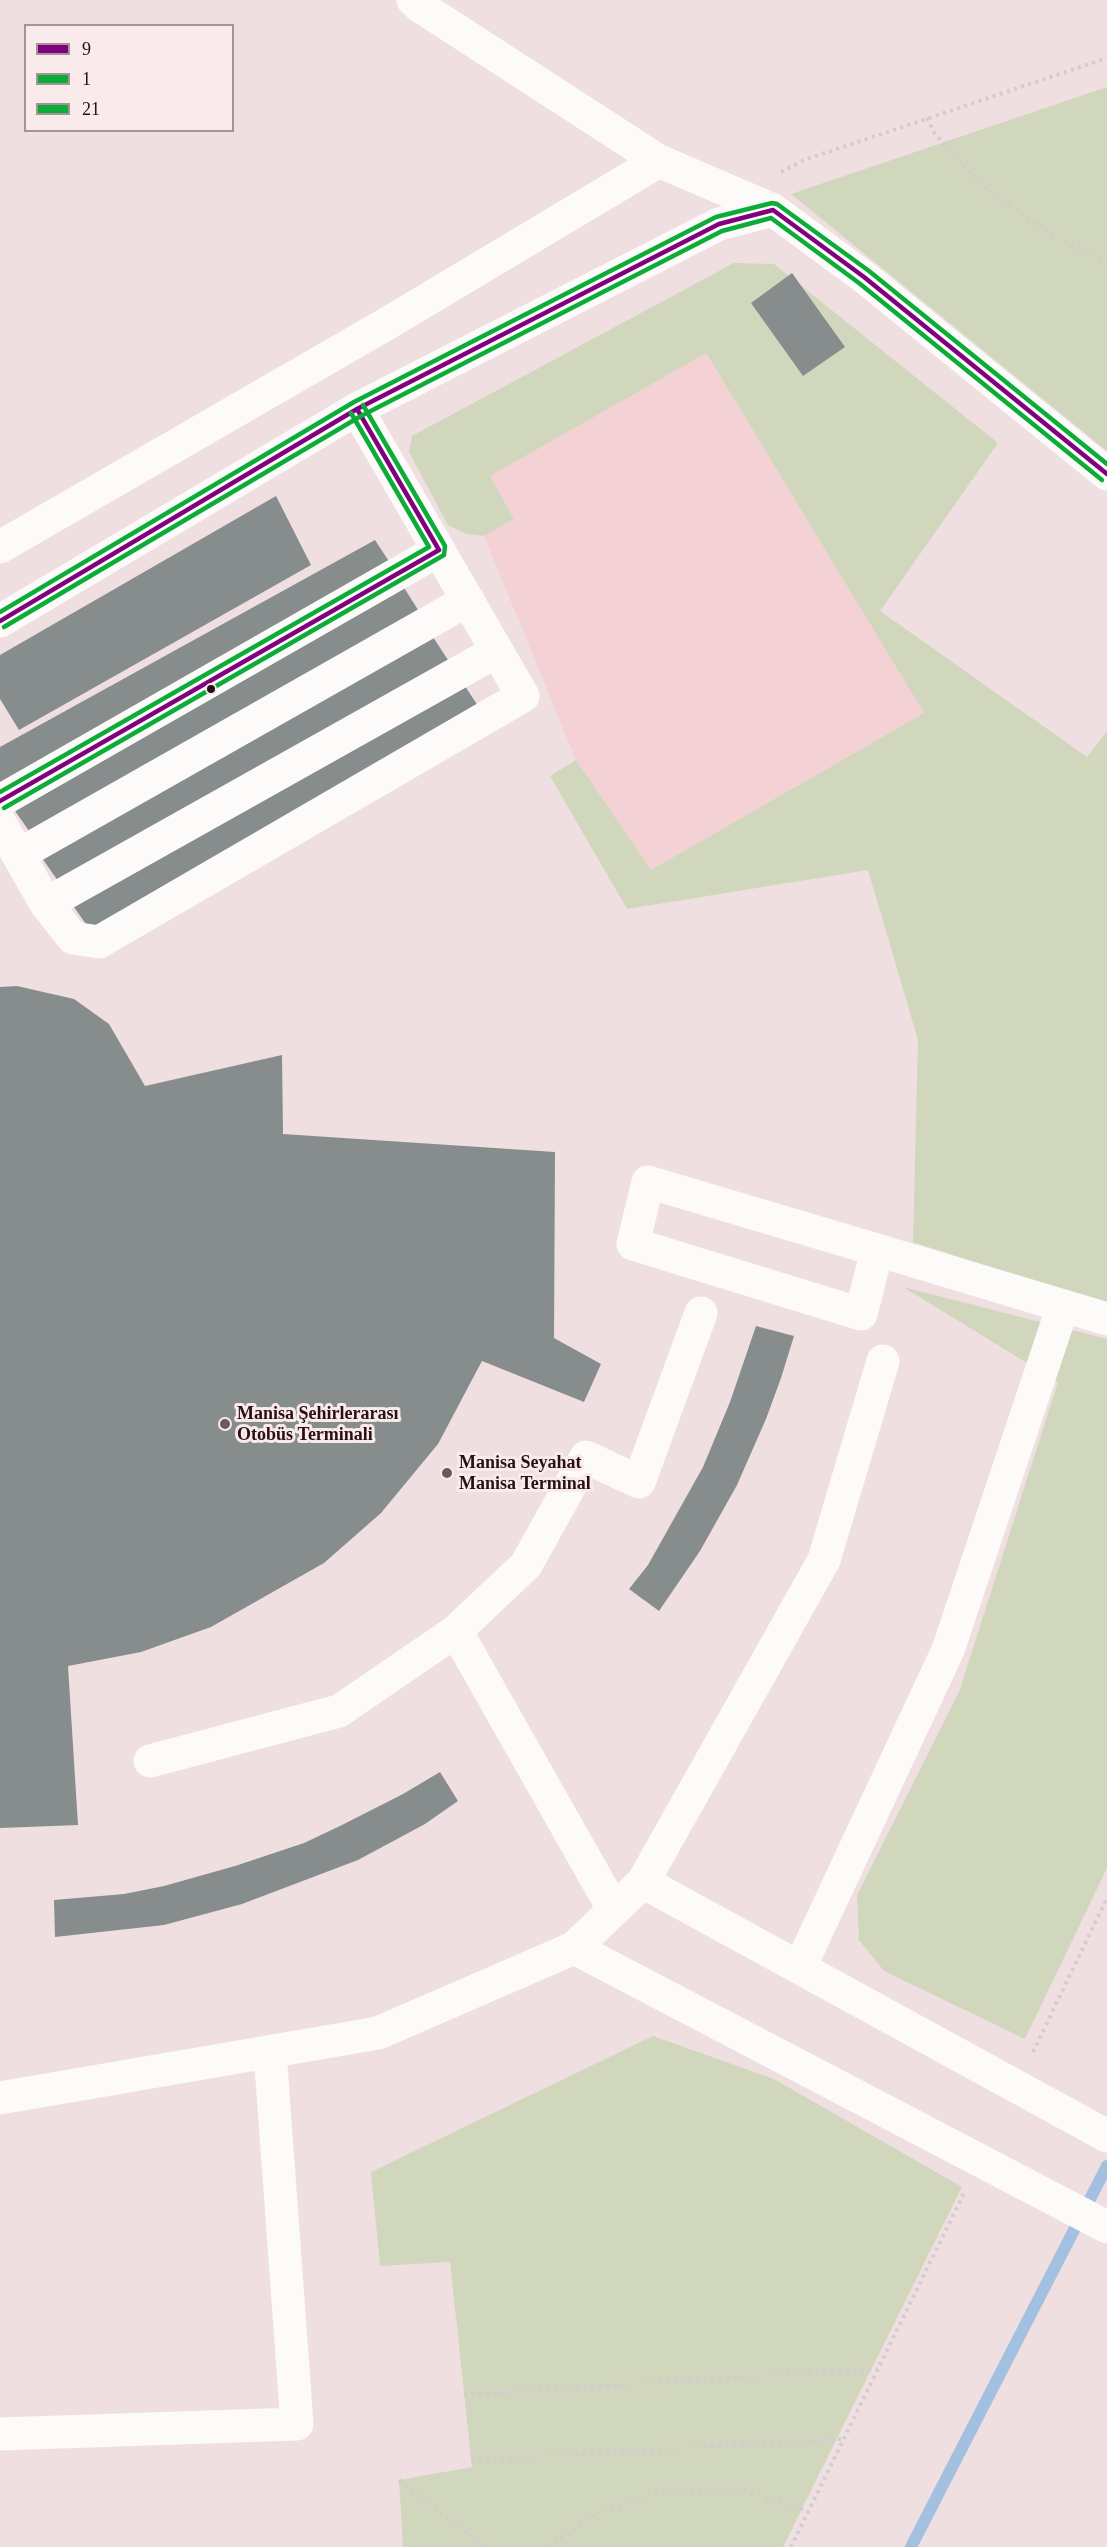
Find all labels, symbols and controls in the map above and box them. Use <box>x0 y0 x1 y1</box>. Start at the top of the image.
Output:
legend <box>24 24 234 132</box>
text: 9 <box>82 39 91 59</box>
text: 1 <box>82 69 91 89</box>
text: 21 <box>82 99 100 119</box>
unlabelled marker <box>205 683 217 695</box>
place label: Manisa Şehirlerarası Otobüs Terminali <box>237 1403 398 1446</box>
marker: Manisa Şehirlerarası Otobüs Terminali <box>218 1417 232 1431</box>
place label: Manisa Seyahat Manisa Terminal <box>459 1452 591 1494</box>
marker: Manisa Seyahat Manisa Terminal <box>440 1466 454 1480</box>

